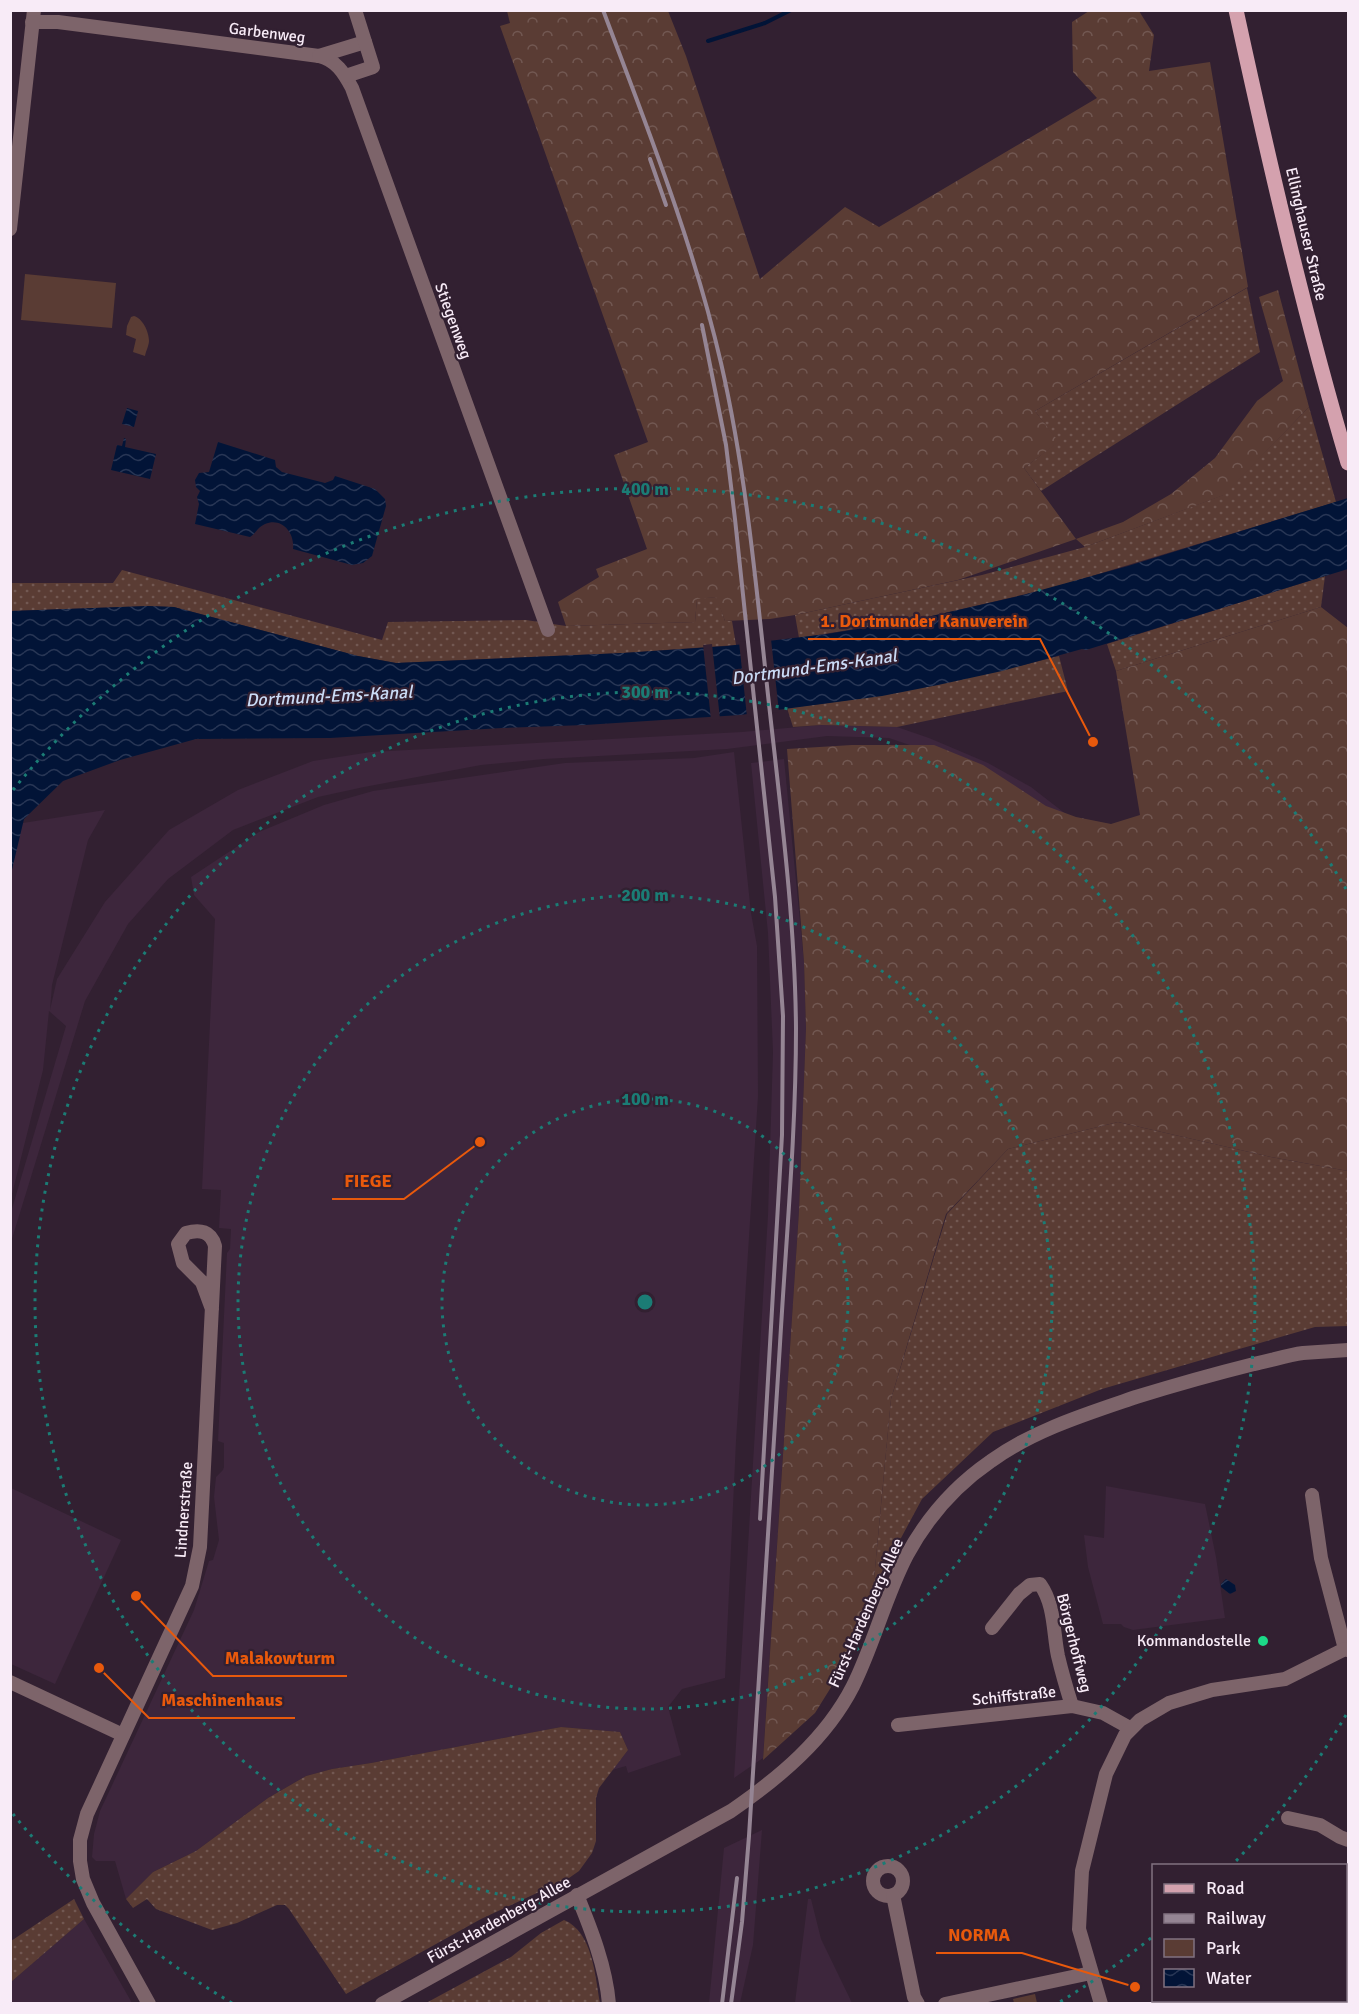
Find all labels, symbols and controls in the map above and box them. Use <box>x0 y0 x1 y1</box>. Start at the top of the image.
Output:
street label: Garbenweg <box>228 18 306 48</box>
street label: Ellinghauser Straße <box>1281 165 1331 303</box>
street label: Stiegenweg <box>430 280 476 362</box>
text: 400 m <box>621 478 669 500</box>
callout: 1. Dortmunder Kanuverein <box>808 603 1040 639</box>
text: 1. Dortmunder Kanuverein <box>820 610 1028 632</box>
water label: Dortmund-Ems-Kanal <box>730 644 900 690</box>
water label: Dortmund-Ems-Kanal <box>245 681 415 711</box>
text: 300 m <box>621 681 669 703</box>
text: 200 m <box>621 884 669 906</box>
text: 100 m <box>621 1088 669 1110</box>
callout: FIEGE <box>332 1163 404 1199</box>
text: FIEGE <box>344 1170 392 1192</box>
centre of rings <box>635 1292 655 1312</box>
street label: Lindnerstraße <box>171 1461 197 1559</box>
street label: Fürst-Hardenberg-Allee <box>824 1535 908 1691</box>
street label: Börgerhoffweg <box>1052 1591 1096 1695</box>
place label: Kommandostelle <box>1137 1631 1251 1651</box>
marker: Kommandostelle <box>1256 1634 1270 1648</box>
callout: Malakowturm <box>213 1640 347 1676</box>
text: Malakowturm <box>225 1647 335 1669</box>
callout: Maschinenhaus <box>149 1682 295 1718</box>
street label: Schiffstraße <box>971 1682 1057 1710</box>
text: Maschinenhaus <box>161 1689 283 1711</box>
legend <box>1152 1864 1347 2002</box>
street label: Fürst-Hardenberg-Allee <box>423 1872 575 1968</box>
text: Road <box>1206 1877 1245 1899</box>
text: Railway <box>1206 1907 1267 1929</box>
callout: NORMA <box>936 1917 1022 1953</box>
text: NORMA <box>948 1924 1011 1946</box>
text: Park <box>1206 1937 1241 1959</box>
text: Water <box>1206 1967 1252 1989</box>

